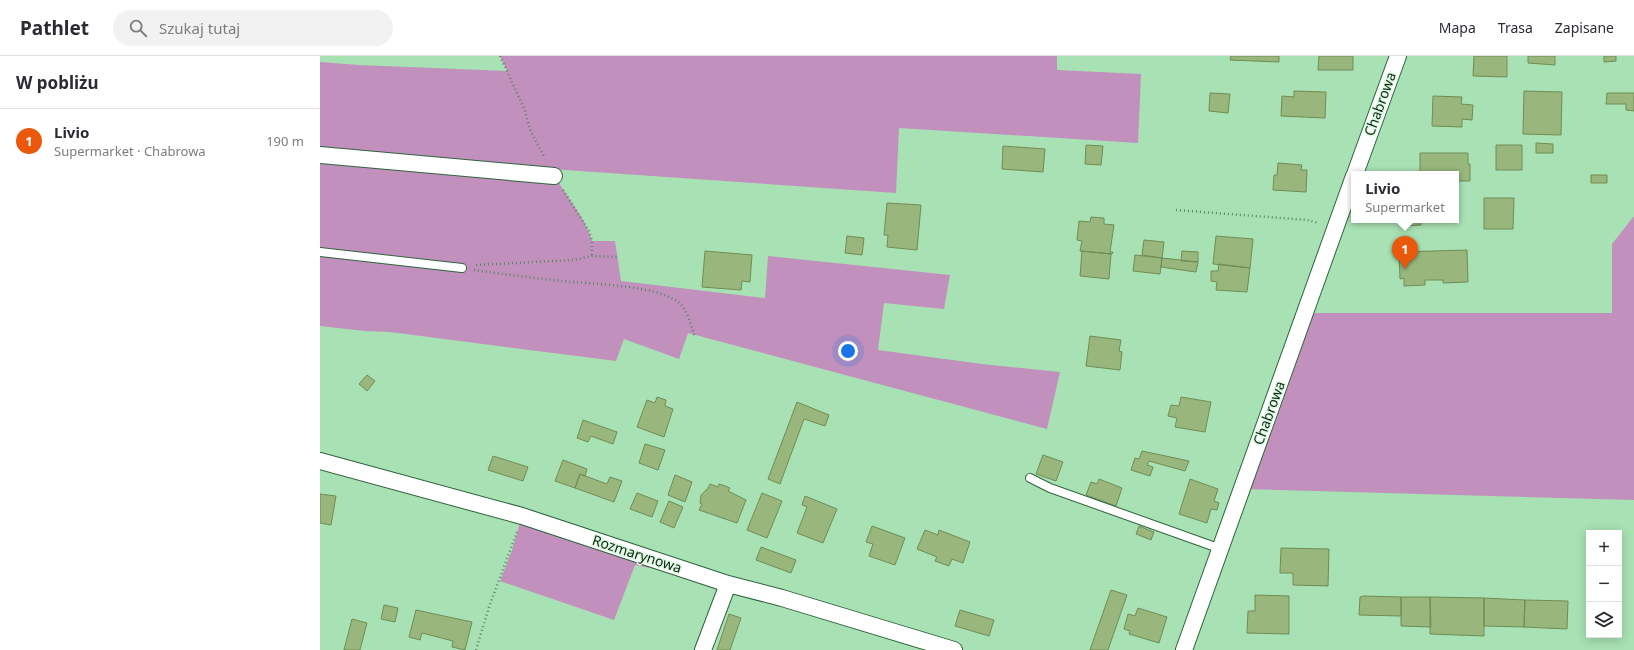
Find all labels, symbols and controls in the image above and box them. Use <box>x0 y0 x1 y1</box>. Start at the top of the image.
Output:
search box <box>113 10 393 46</box>
text: Pathlet <box>20 15 89 41</box>
icon: search <box>127 17 149 39</box>
text: Szukaj tutaj <box>159 18 240 38</box>
text: Mapa <box>1439 18 1476 37</box>
text: Trasa <box>1498 18 1533 37</box>
text: Zapisane <box>1555 18 1614 37</box>
street label: Chabrowa <box>1359 69 1400 138</box>
text: W pobliżu <box>16 71 99 94</box>
text: Livio <box>54 122 89 142</box>
text: 1 <box>25 132 33 150</box>
text: 190 m <box>266 132 304 150</box>
text: Supermarket · Chabrowa <box>54 142 206 160</box>
popup <box>1351 171 1459 223</box>
text: Livio <box>1365 178 1400 198</box>
text: Supermarket <box>1365 198 1445 216</box>
pin: 1 <box>1392 236 1418 269</box>
your location <box>838 341 858 361</box>
street label: Chabrowa <box>1248 378 1289 447</box>
street label: Rozmarynowa <box>590 530 684 577</box>
map controls <box>1586 530 1622 638</box>
button: + <box>1586 530 1622 566</box>
button: − <box>1586 566 1622 602</box>
button: layers <box>1586 602 1622 638</box>

